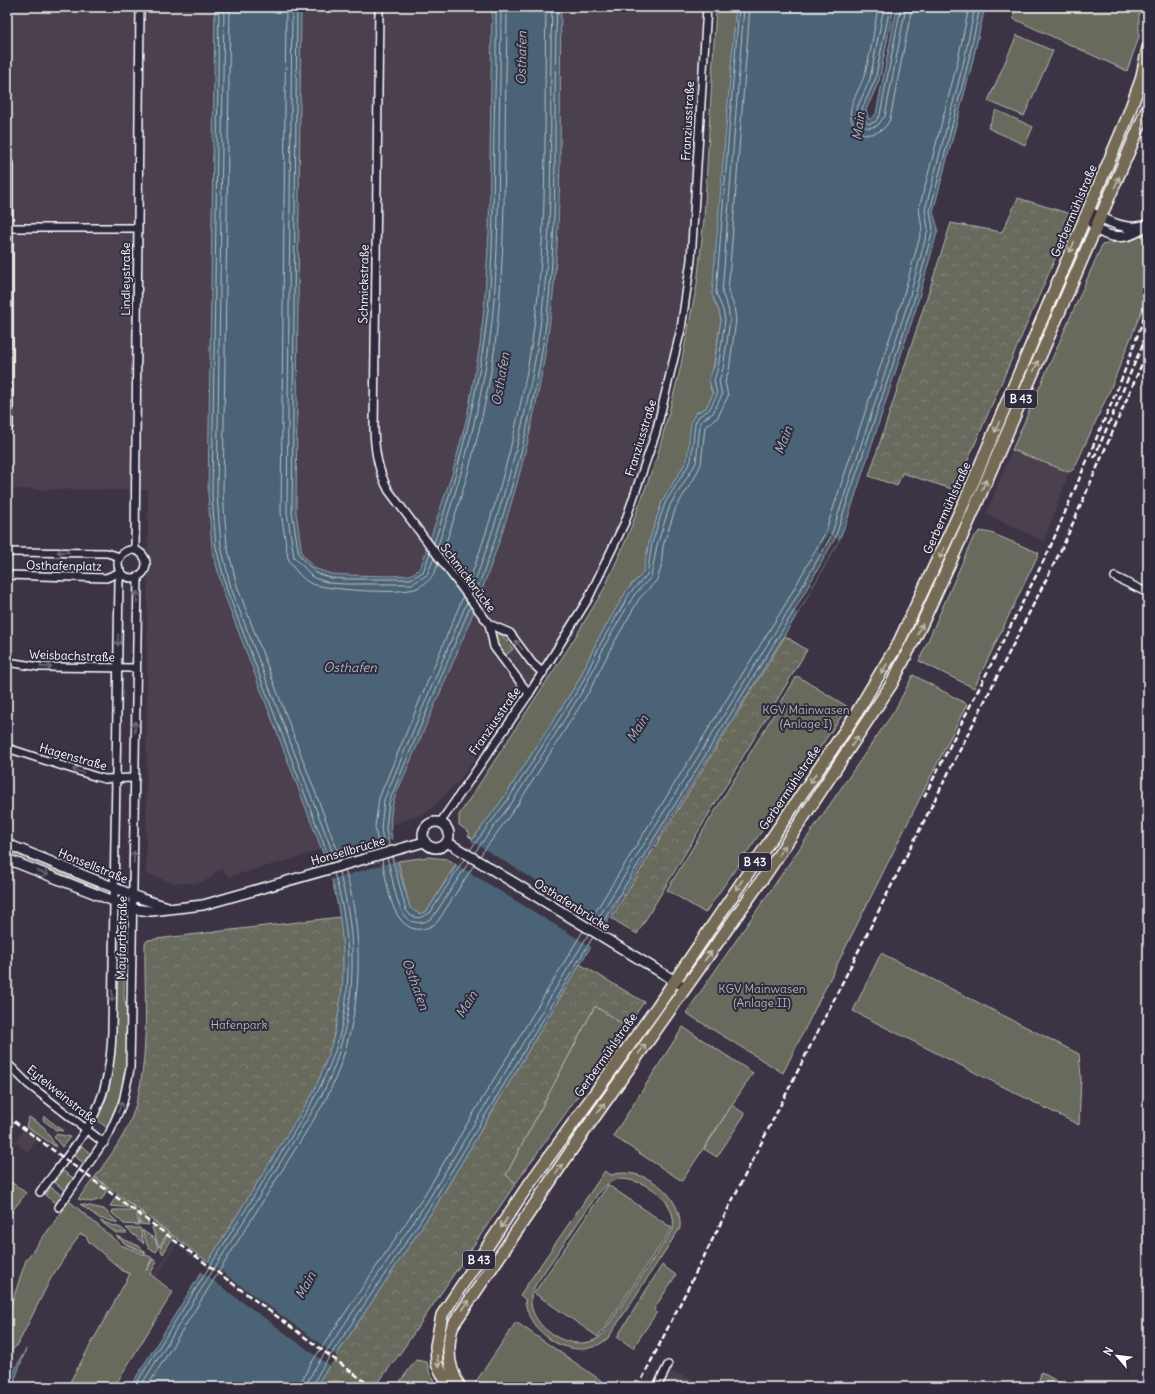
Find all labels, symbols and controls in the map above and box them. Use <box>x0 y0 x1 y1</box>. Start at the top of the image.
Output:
water label: Osthafen <box>513 31 530 85</box>
street label: Franziusstraße <box>678 81 697 161</box>
water label: Main <box>848 111 869 141</box>
street label: Gerbermühlstraße <box>1047 162 1100 259</box>
one-way arrow <box>1113 176 1121 188</box>
one-way arrow <box>1068 240 1076 252</box>
street label: Lindleystraße <box>118 242 133 316</box>
street label: Schmickstraße <box>355 244 372 324</box>
water label: Osthafen <box>487 351 514 407</box>
one-way arrow <box>1033 360 1040 372</box>
road number: B 43 <box>1005 390 1037 408</box>
street label: Franziusstraße <box>622 397 659 478</box>
one-way arrow <box>993 420 1000 432</box>
water label: Main <box>770 423 797 456</box>
street label: Gerbermühlstraße <box>920 459 974 556</box>
one-way arrow <box>981 480 989 492</box>
street label: Schmickbrücke <box>438 540 499 615</box>
one-way arrow <box>938 546 945 558</box>
one-way arrow <box>57 549 70 556</box>
street label: Osthafenplatz <box>26 557 102 574</box>
one-way arrow <box>134 591 141 604</box>
one-way arrow <box>917 623 924 635</box>
one-way arrow <box>114 633 122 646</box>
one-way arrow <box>514 639 523 650</box>
street label: Weisbachstraße <box>29 647 115 664</box>
water label: Osthafen <box>323 659 377 676</box>
one-way arrow <box>39 663 52 671</box>
one-way arrow <box>879 663 887 675</box>
street label: Franziusstraße <box>466 684 524 758</box>
park label: KGV Mainwasen (Anlage I) <box>762 702 850 731</box>
water label: Main <box>623 711 652 745</box>
one-way arrow <box>131 721 139 734</box>
one-way arrow <box>850 736 859 747</box>
street label: Hagenstraße <box>38 740 109 773</box>
street label: Gerbermühlstraße <box>756 742 824 833</box>
one-way arrow <box>71 767 84 774</box>
one-way arrow <box>809 772 817 783</box>
street label: Honsellbrücke <box>309 833 387 868</box>
one-way arrow <box>778 844 787 855</box>
street label: Honsellstraße <box>56 845 130 886</box>
one-way arrow <box>131 851 138 864</box>
road number: B 43 <box>739 853 771 871</box>
one-way arrow <box>37 870 49 878</box>
street label: Osthafenbrücke <box>532 875 613 934</box>
one-way arrow <box>735 879 743 890</box>
street label: Mayfarthstraße <box>113 896 130 980</box>
one-way arrow <box>704 950 712 961</box>
water label: Osthafen <box>398 956 433 1013</box>
park label: KGV Mainwasen (Anlage II) <box>718 981 806 1010</box>
water label: Main <box>452 987 481 1021</box>
one-way arrow <box>108 989 116 1002</box>
street label: Gerbermühlstraße <box>571 1010 640 1100</box>
park label: Hafenpark <box>210 1017 268 1032</box>
one-way arrow <box>638 1043 646 1054</box>
street label: Eytelweinstraße <box>24 1062 101 1128</box>
one-way arrow <box>117 1102 125 1114</box>
one-way arrow <box>597 1103 605 1114</box>
one-way arrow <box>555 1164 563 1175</box>
one-way arrow <box>500 1217 508 1228</box>
road number: B 43 <box>463 1251 495 1269</box>
water label: Main <box>291 1268 320 1302</box>
one-way arrow <box>462 1300 470 1311</box>
north arrow <box>1097 1336 1137 1376</box>
text: N <box>1100 1345 1116 1358</box>
one-way arrow <box>434 1354 442 1367</box>

